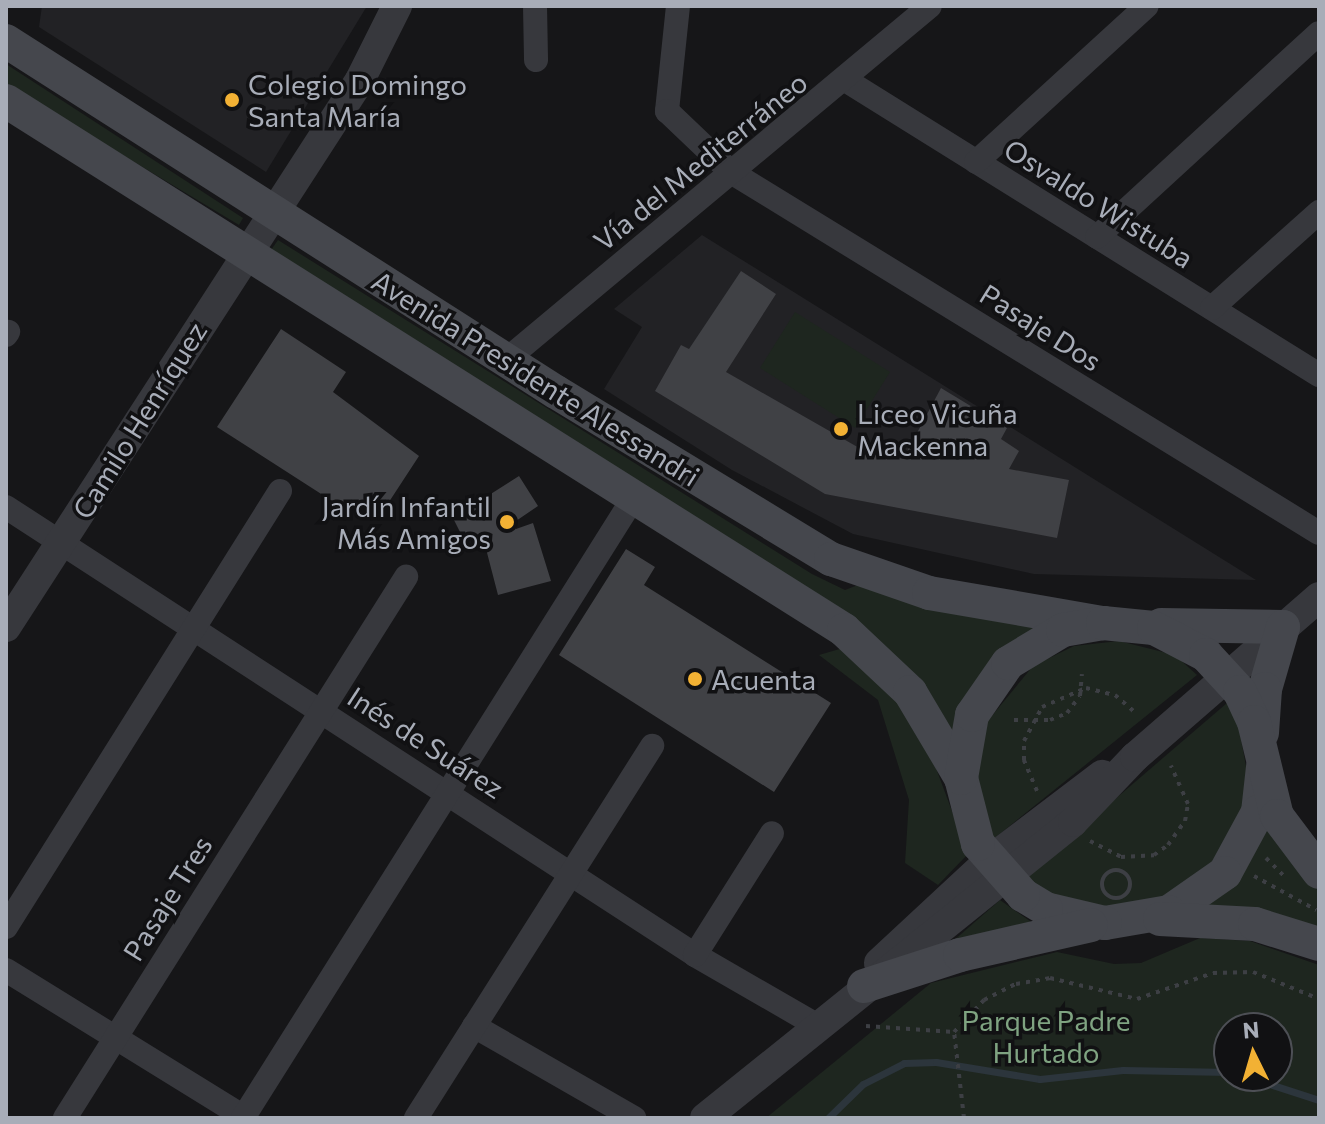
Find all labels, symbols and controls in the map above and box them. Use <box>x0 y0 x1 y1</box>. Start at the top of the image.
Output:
street label: Vía del Mediterráneo <box>587 65 813 257</box>
place label: Colegio Domingo Santa María <box>248 67 467 133</box>
marker: Colegio Domingo Santa María <box>223 91 241 109</box>
street label: Osvaldo Wistuba <box>998 131 1200 275</box>
street label: Avenida Presidente Alessandri <box>366 263 706 493</box>
street label: Pasaje Dos <box>974 277 1108 377</box>
street label: Camilo Henríquez <box>65 315 213 525</box>
place label: Liceo Vicuña Mackenna <box>857 396 1018 462</box>
marker: Liceo Vicuña Mackenna <box>832 420 850 438</box>
place label: Jardín Infantil Más Amigos <box>322 489 491 555</box>
marker: Jardín Infantil Más Amigos <box>498 513 516 531</box>
place label: Acuenta <box>711 662 816 696</box>
marker: Acuenta <box>686 670 704 688</box>
street label: Inés de Suárez <box>342 679 510 805</box>
street label: Pasaje Tres <box>115 829 219 967</box>
park label: Parque Padre Hurtado <box>962 1003 1130 1069</box>
north arrow <box>1213 1012 1293 1092</box>
text: N <box>1242 1015 1260 1044</box>

